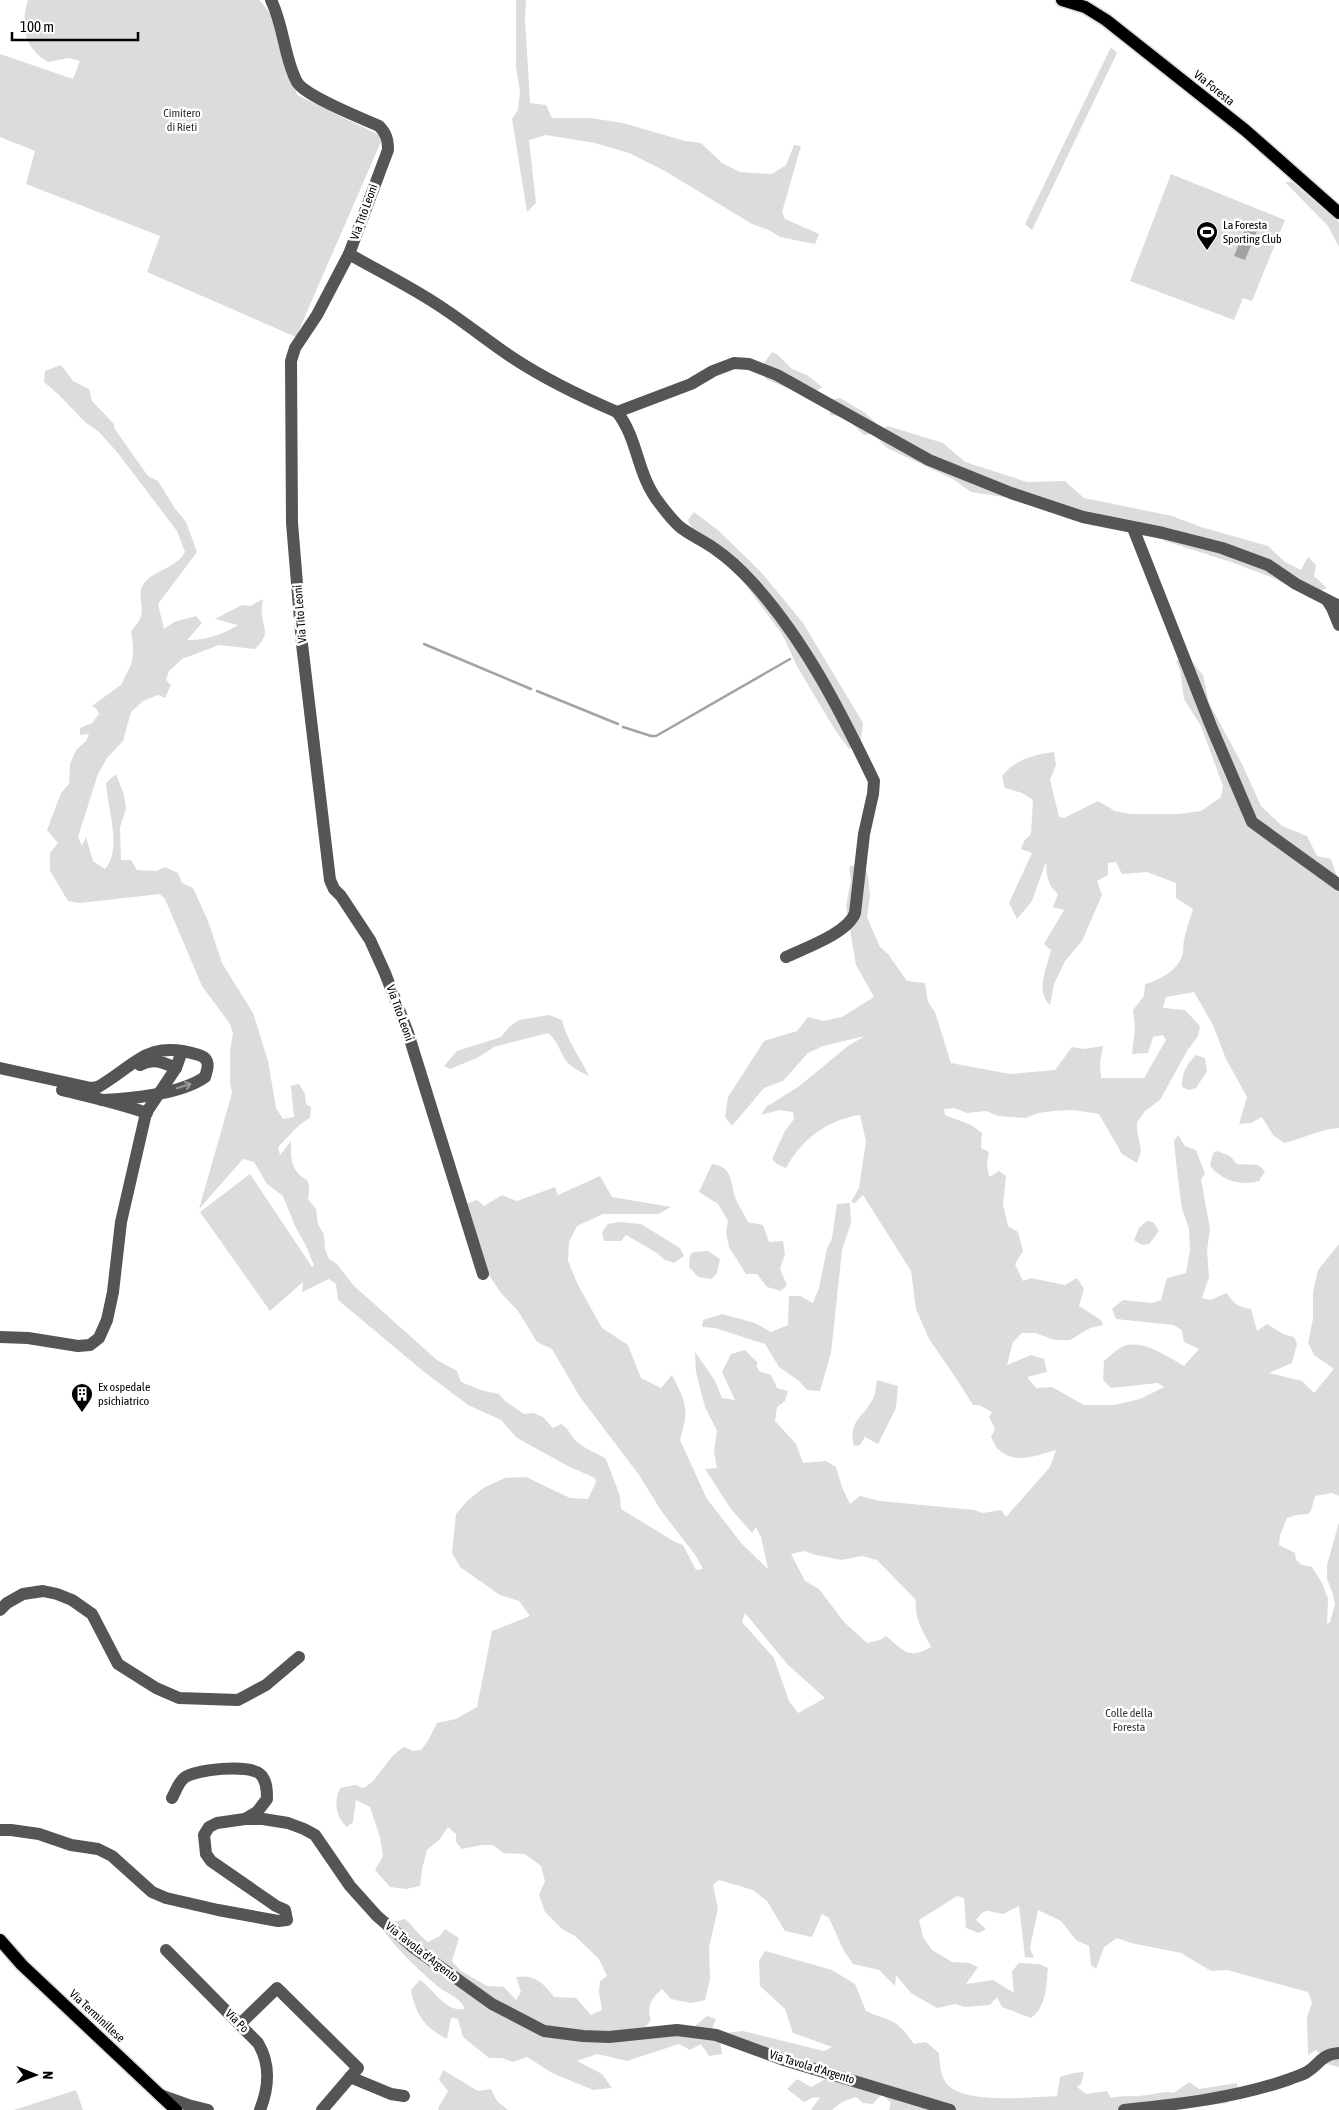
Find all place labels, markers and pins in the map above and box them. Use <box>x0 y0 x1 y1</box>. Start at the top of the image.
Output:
place label: La Foresta Sporting Club <box>1223 218 1282 246</box>
sports icon: La Foresta Sporting Club <box>1195 220 1219 251</box>
place label: Ex ospedale psichiatrico <box>98 1380 150 1408</box>
building icon: Ex ospedale psichiatrico <box>70 1382 94 1413</box>

